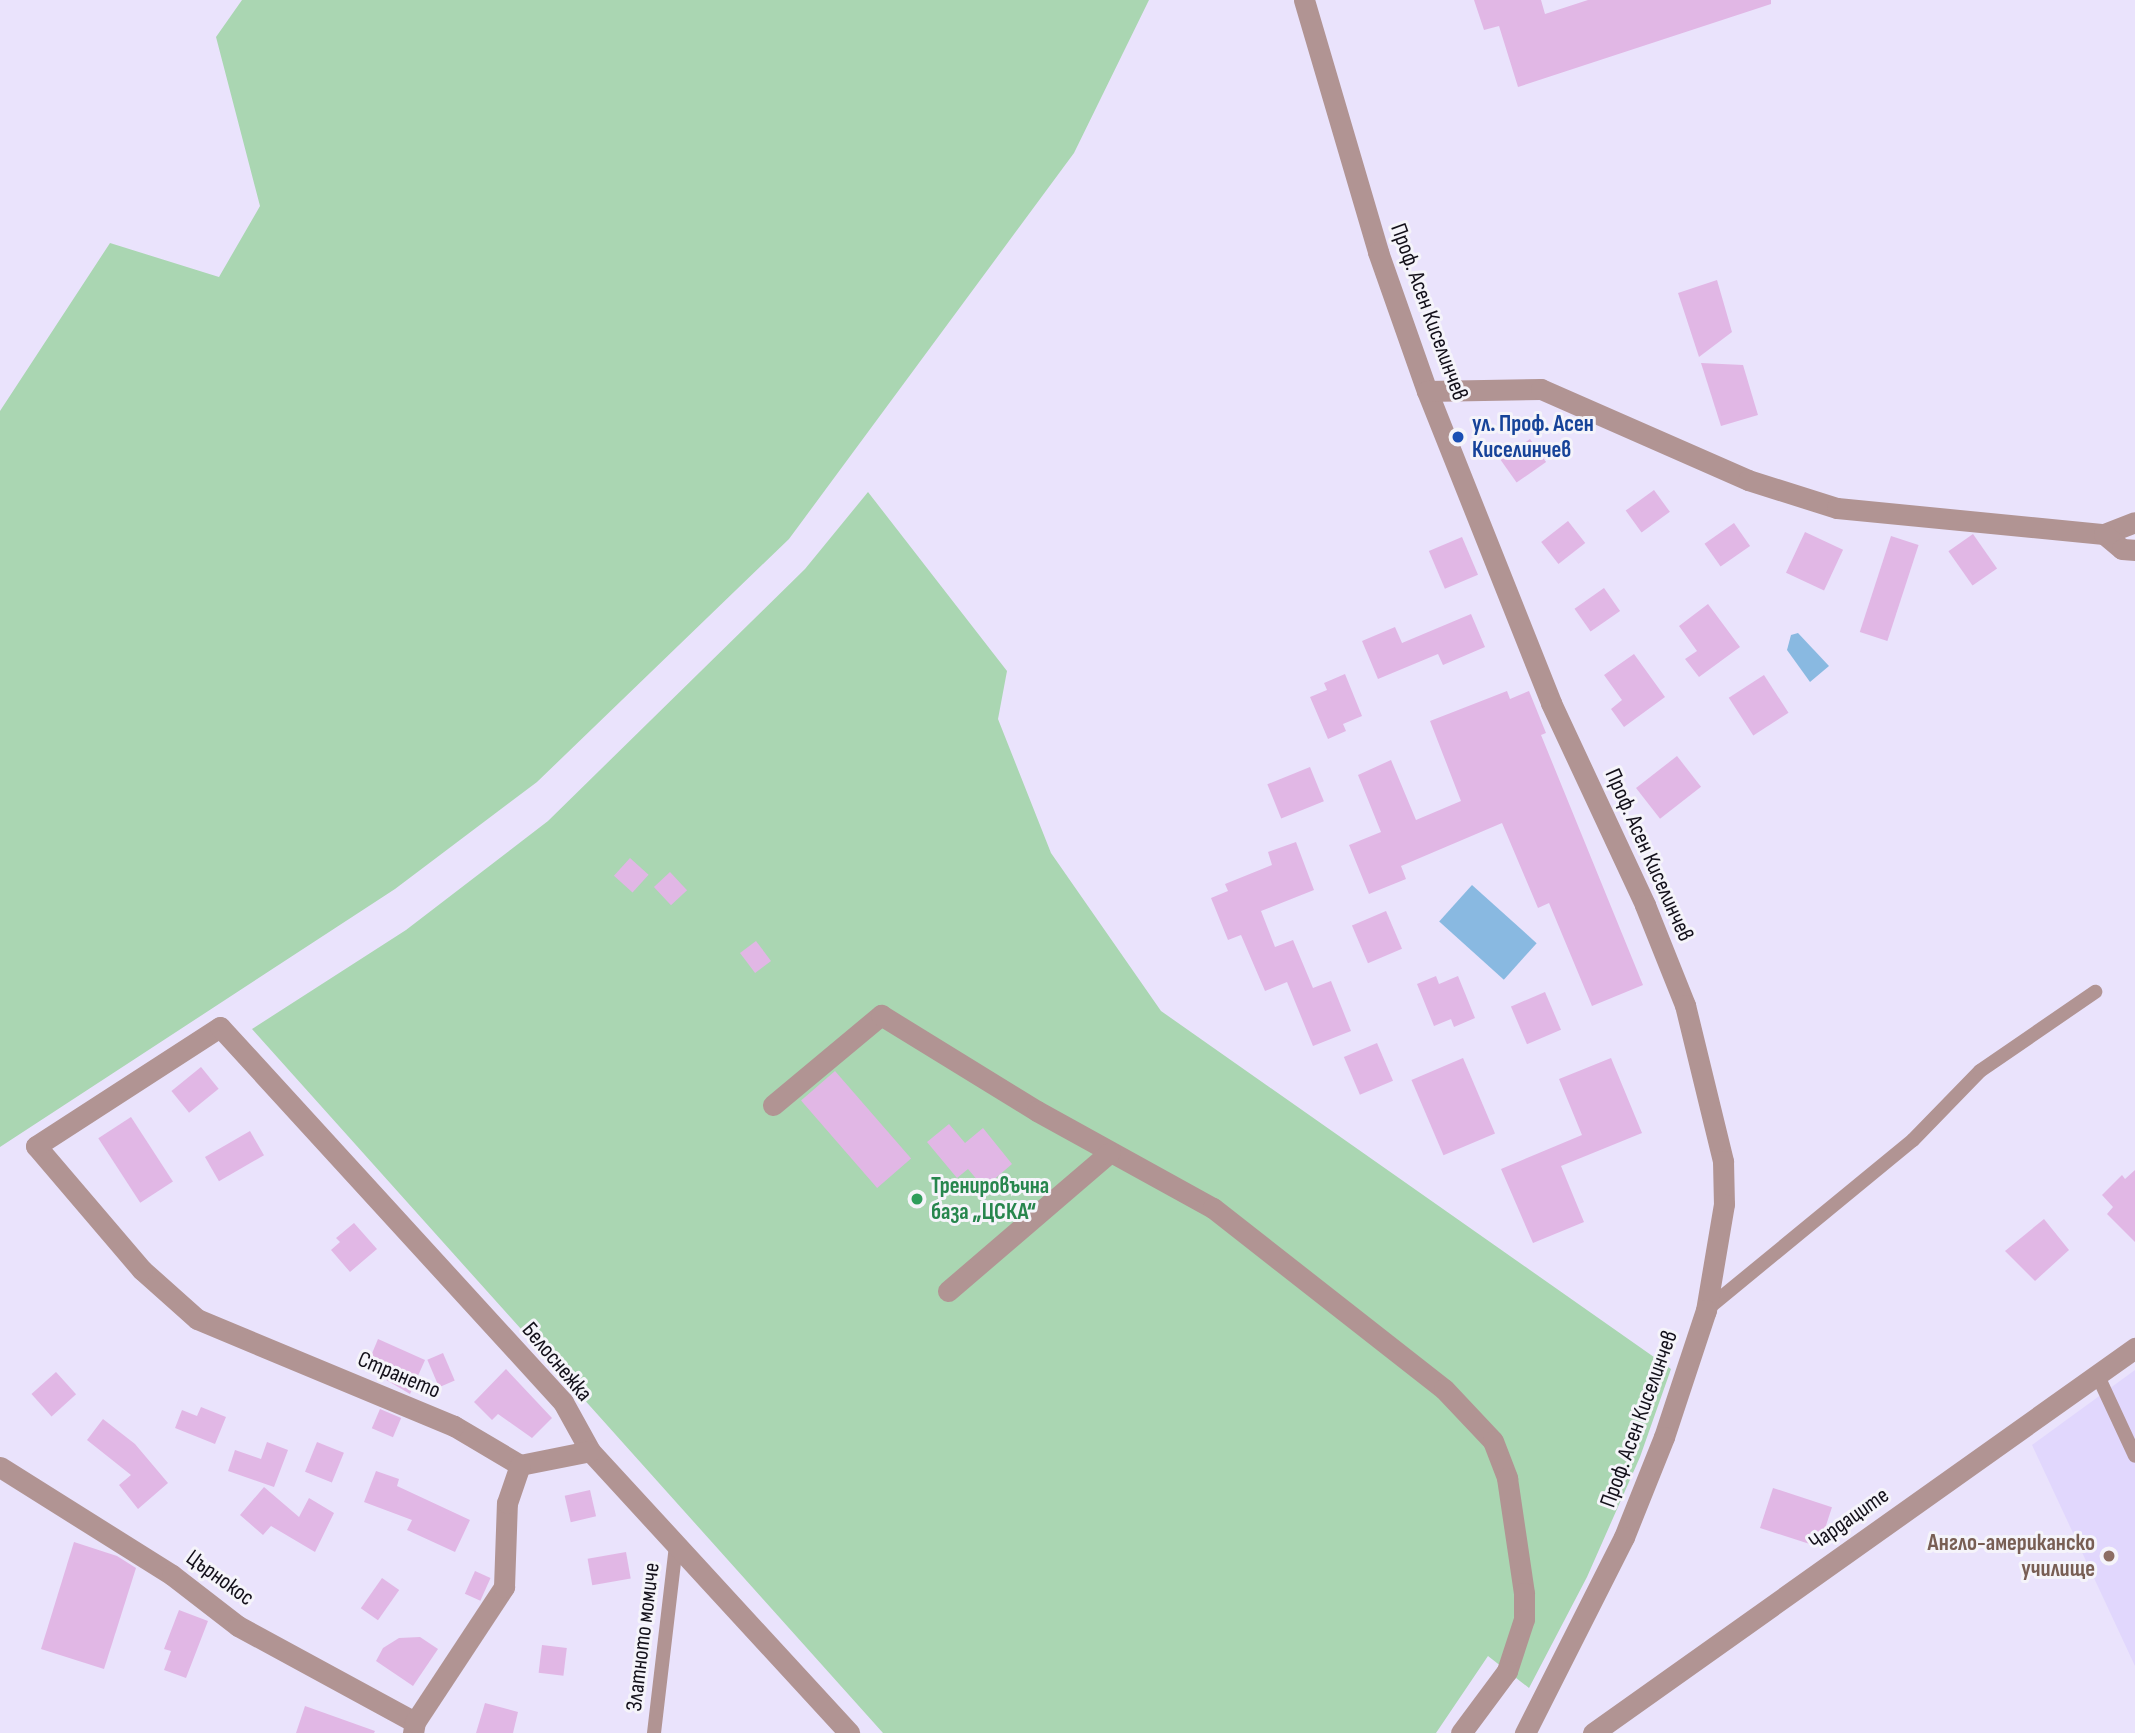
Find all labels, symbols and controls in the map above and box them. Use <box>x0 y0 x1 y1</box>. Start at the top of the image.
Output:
street label: Проф. Асен Киселинчев <box>1384 220 1474 404</box>
place label: ул. Проф. Асен Киселинчев <box>1472 410 1594 464</box>
marker: ул. Проф. Асен Киселинчев <box>1450 429 1466 445</box>
street label: Проф. Асен Киселинчев <box>1599 764 1699 946</box>
place label: Тренировъчна база „ЦСКА“ <box>931 1172 1049 1226</box>
marker: Тренировъчна база „ЦСКА“ <box>909 1191 925 1207</box>
street label: Белоснежка <box>516 1317 598 1407</box>
street label: Проф. Асен Киселинчев <box>1594 1327 1684 1511</box>
street label: Странето <box>353 1345 445 1405</box>
street label: Чардаците <box>1804 1482 1894 1556</box>
place label: Англо-американско училище <box>1928 1529 2095 1583</box>
street label: Църнокос <box>181 1544 259 1612</box>
marker: Англо-американско училище <box>2101 1548 2117 1564</box>
street label: Златното момиче <box>620 1561 666 1713</box>

